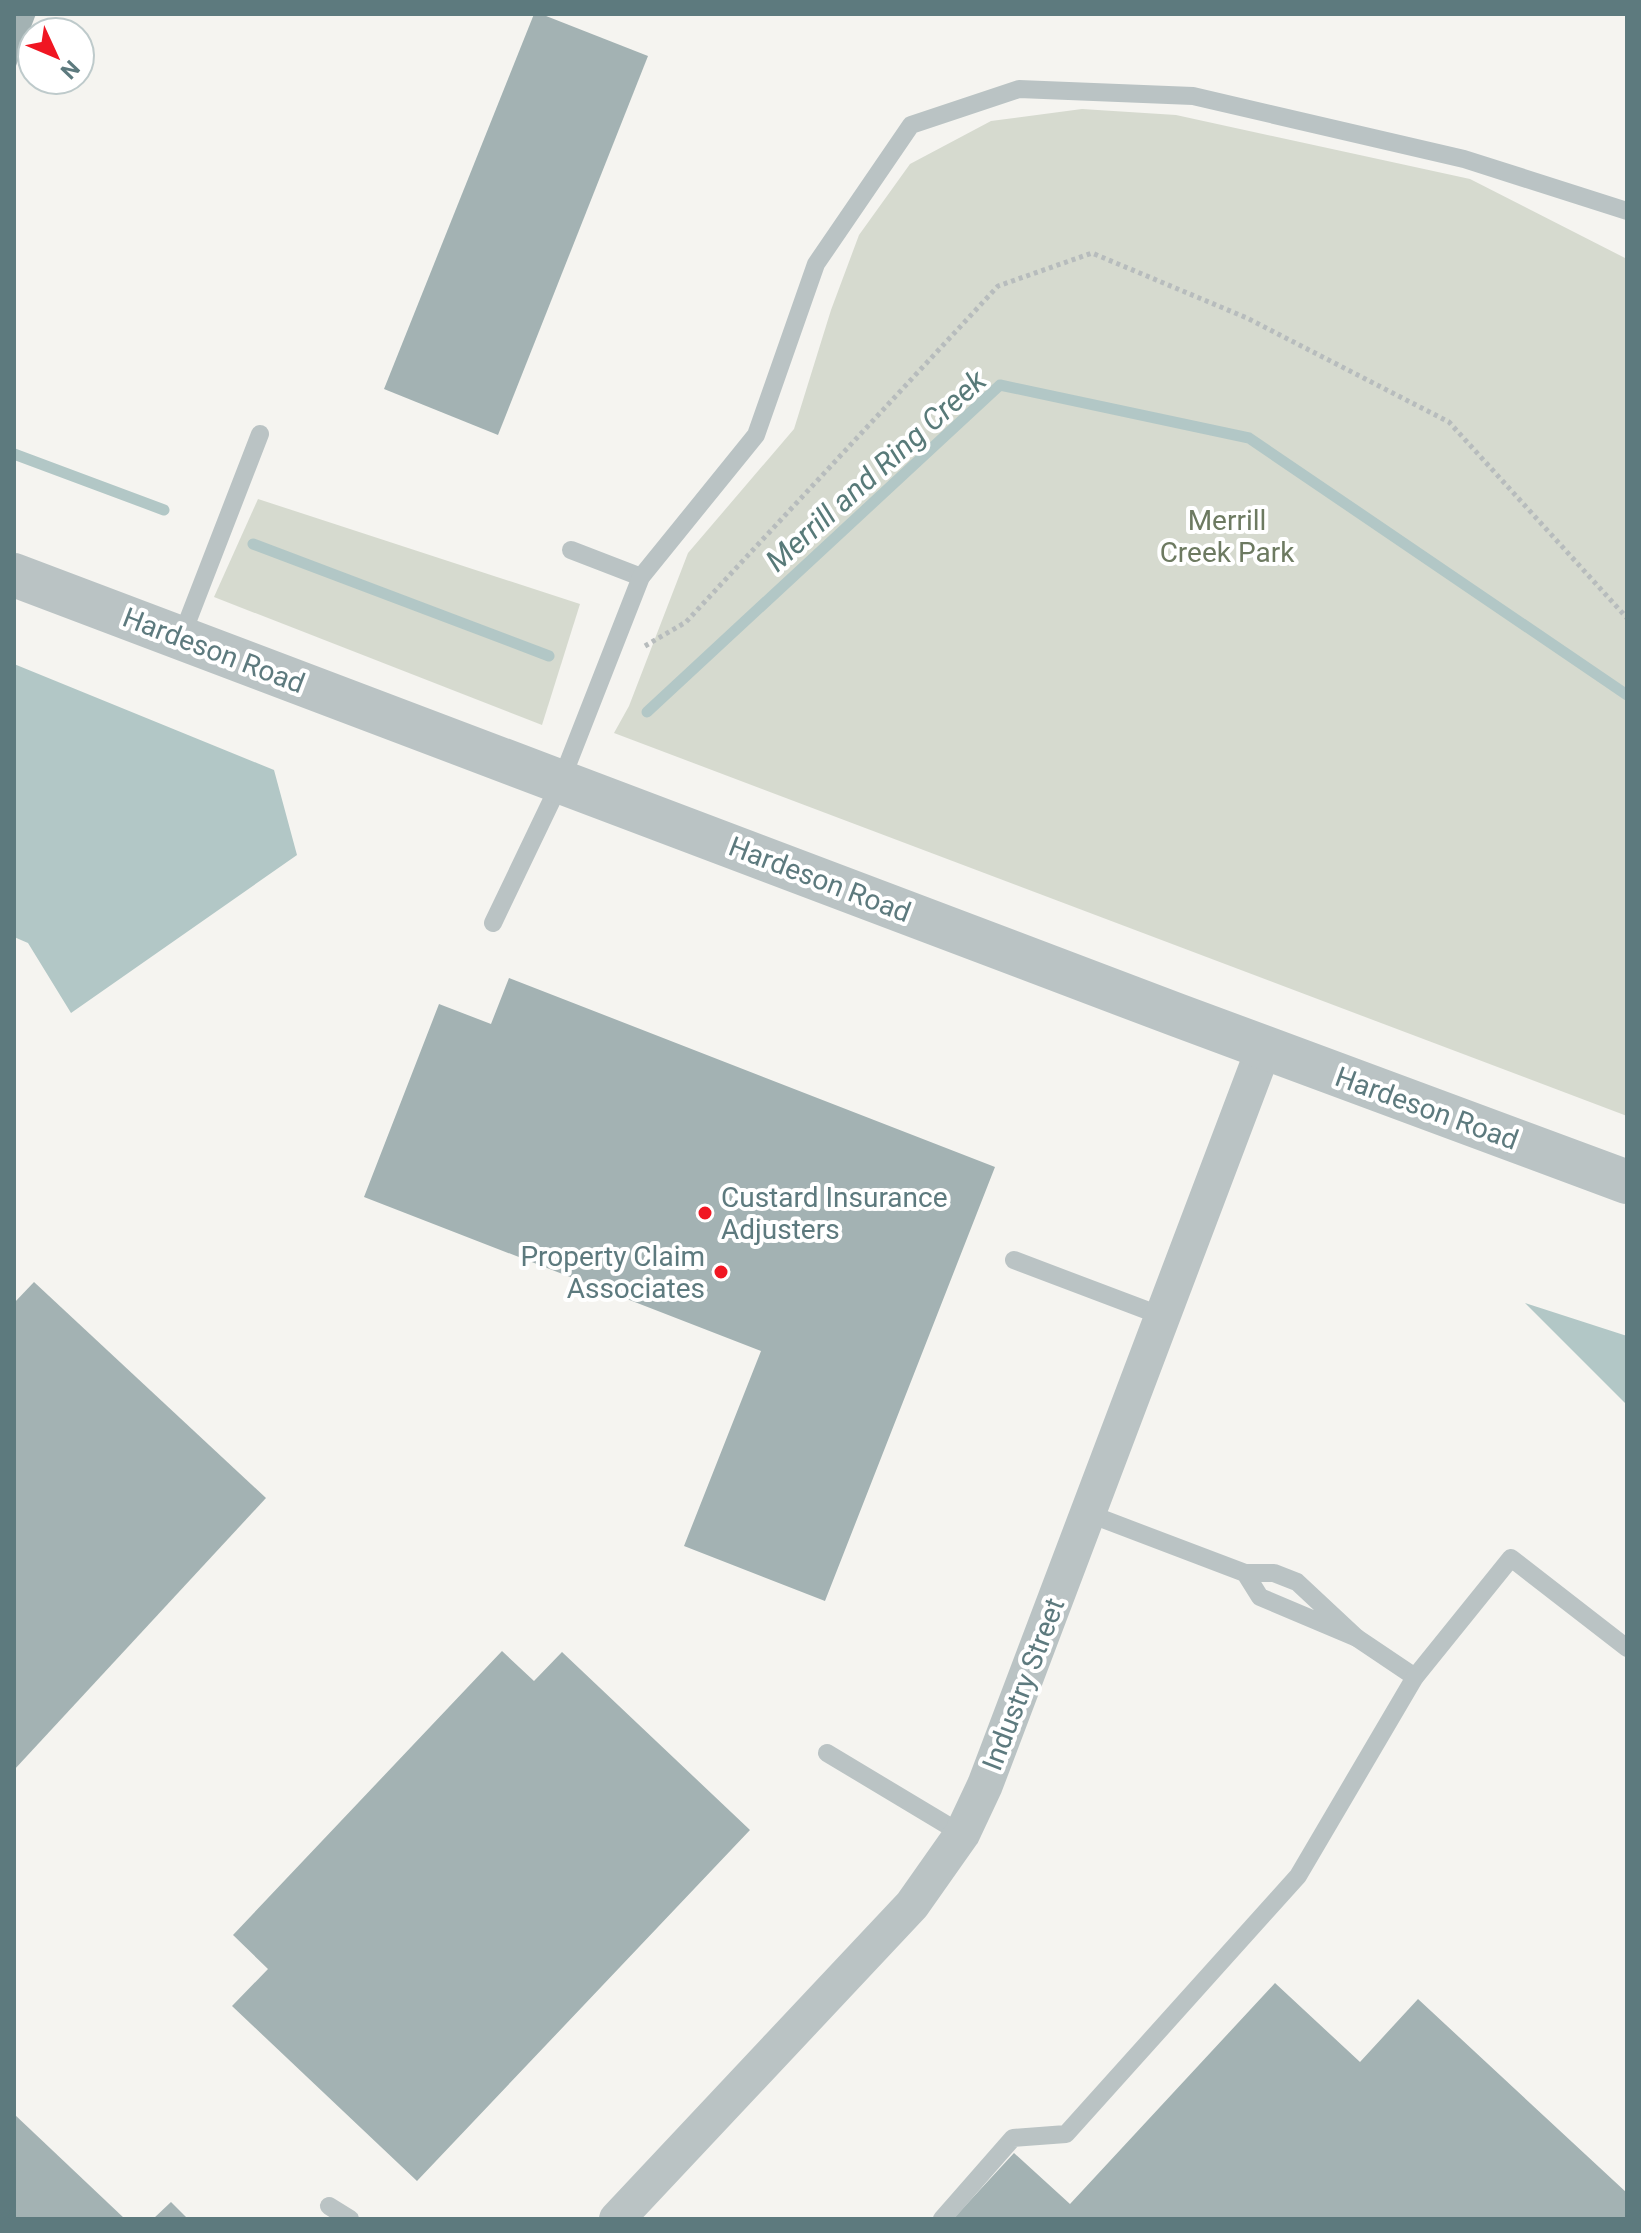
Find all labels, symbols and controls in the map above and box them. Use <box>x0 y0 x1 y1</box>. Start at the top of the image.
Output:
north arrow <box>16 16 96 96</box>
text: N <box>56 55 84 84</box>
water label: Merrill and Ring Creek <box>759 362 994 579</box>
park label: Merrill Creek Park <box>1160 504 1295 569</box>
street label: Hardeson Road <box>118 601 309 700</box>
street label: Hardeson Road <box>724 830 915 929</box>
street label: Hardeson Road <box>1331 1060 1523 1157</box>
place label: Custard Insurance Adjusters <box>721 1181 948 1246</box>
marker: Custard Insurance Adjusters <box>696 1204 714 1222</box>
place label: Property Claim Associates <box>520 1240 705 1305</box>
marker: Property Claim Associates <box>712 1263 730 1281</box>
street label: Industry Street <box>976 1593 1071 1775</box>

